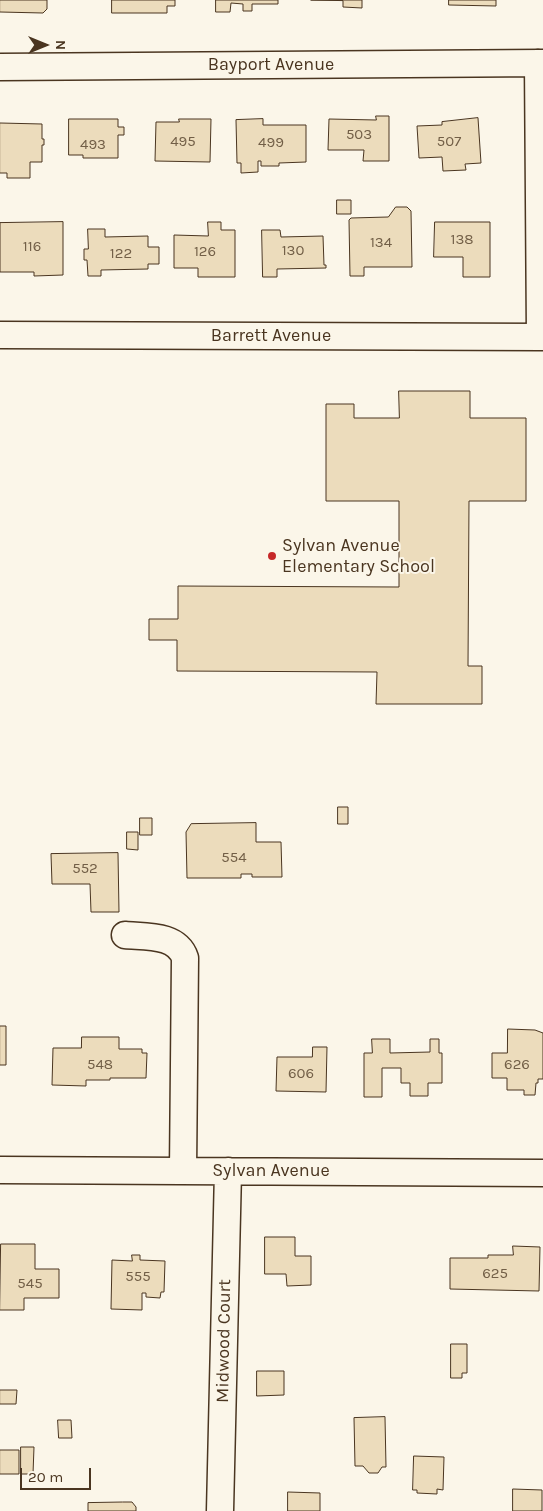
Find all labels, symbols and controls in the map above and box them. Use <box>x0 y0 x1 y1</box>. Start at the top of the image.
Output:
north arrow <box>20 20 70 70</box>
text: N <box>52 40 69 50</box>
street label: Bayport Avenue <box>208 54 334 76</box>
house number: 503 <box>346 126 372 144</box>
house number: 495 <box>170 133 196 151</box>
house number: 507 <box>437 133 461 151</box>
house number: 499 <box>258 134 284 152</box>
house number: 493 <box>80 136 106 154</box>
house number: 138 <box>450 231 474 249</box>
house number: 134 <box>370 234 392 252</box>
house number: 116 <box>23 238 41 256</box>
house number: 130 <box>282 242 304 260</box>
house number: 126 <box>194 243 216 261</box>
house number: 122 <box>110 245 132 263</box>
street label: Barrett Avenue <box>211 325 331 347</box>
place label: Sylvan Avenue Elementary School <box>282 535 435 578</box>
marker: Sylvan Avenue Elementary School <box>266 550 278 562</box>
house number: 554 <box>221 849 247 867</box>
house number: 552 <box>72 860 98 878</box>
house number: 548 <box>87 1056 113 1074</box>
house number: 626 <box>504 1056 530 1074</box>
house number: 606 <box>288 1065 314 1083</box>
street label: Sylvan Avenue <box>212 1160 330 1182</box>
house number: 625 <box>482 1265 508 1283</box>
house number: 555 <box>125 1268 151 1286</box>
house number: 545 <box>17 1275 43 1293</box>
street label: Midwood Court <box>212 1279 236 1403</box>
scale bar <box>22 1458 94 1490</box>
text: 20 m <box>28 1468 63 1486</box>

